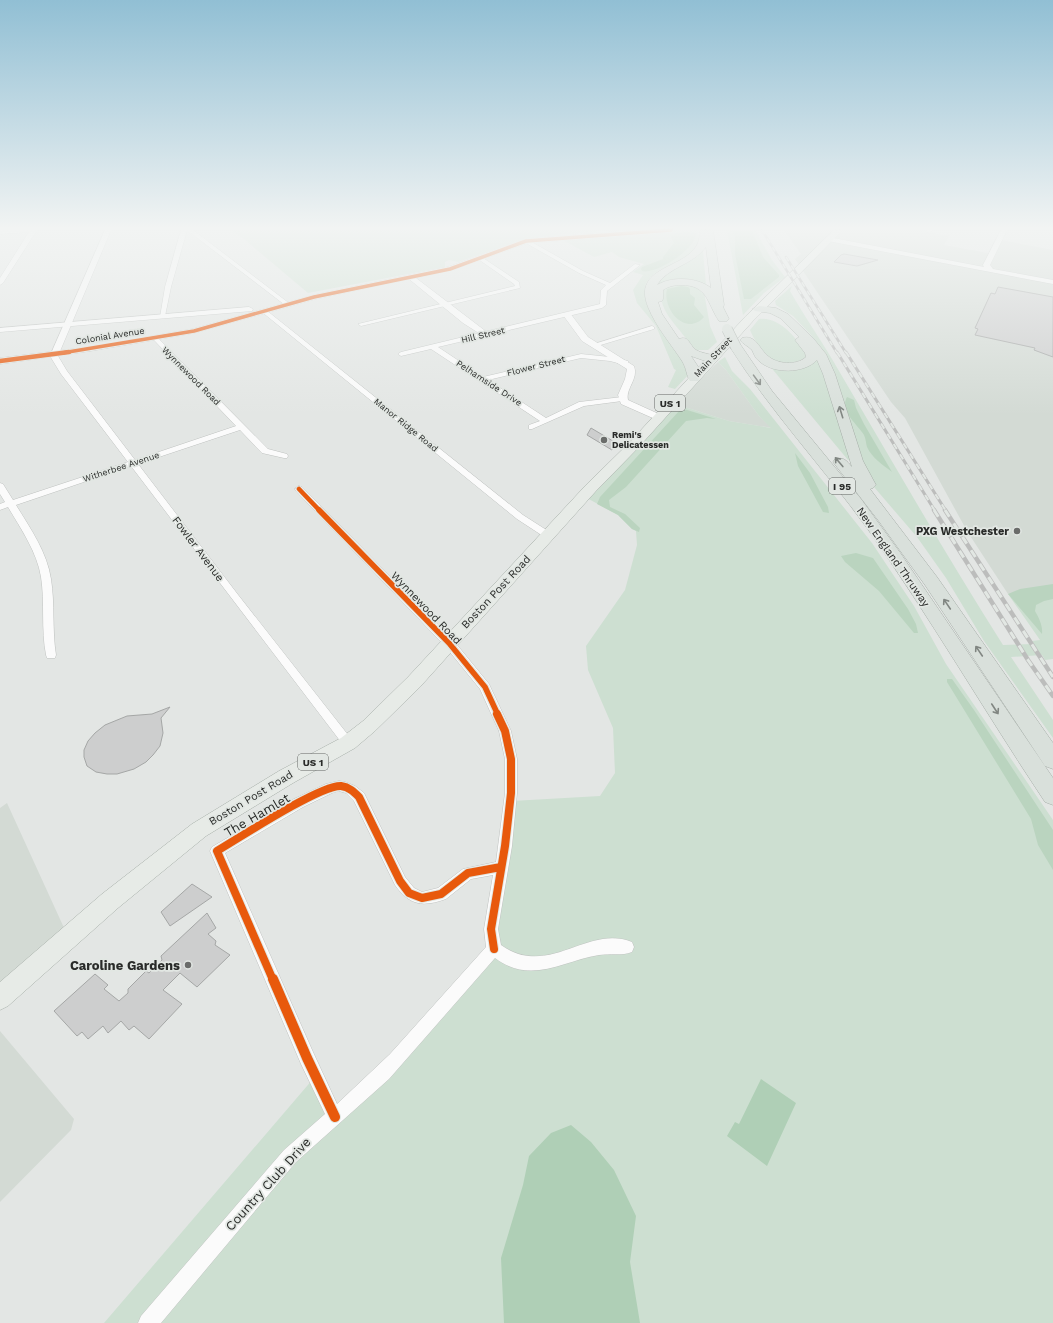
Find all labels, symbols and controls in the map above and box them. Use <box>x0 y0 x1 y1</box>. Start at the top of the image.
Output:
street label: Hill Street <box>460 325 506 345</box>
street label: Colonial Avenue <box>75 326 145 346</box>
street label: Main Street <box>692 335 734 379</box>
street label: Wynnewood Road <box>160 345 222 407</box>
street label: Flower Street <box>506 354 566 378</box>
street label: Pelhamside Drive <box>454 358 524 408</box>
one-way arrow <box>753 374 761 385</box>
road number: US 1 <box>655 395 685 411</box>
street label: Manor Ridge Road <box>372 396 440 454</box>
one-way arrow <box>837 406 844 419</box>
place label: Remi's Delicatessen <box>612 430 669 450</box>
marker: Remi's Delicatessen <box>599 435 609 445</box>
street label: Witherbee Avenue <box>81 450 161 484</box>
one-way arrow <box>835 456 843 467</box>
road number: I 95 <box>829 478 855 494</box>
street label: New England Thruway <box>854 505 932 610</box>
street label: Fowler Avenue <box>169 514 227 584</box>
place label: PXG Westchester <box>916 525 1009 538</box>
marker: PXG Westchester <box>1012 526 1022 536</box>
street label: Boston Post Road <box>459 553 533 631</box>
street label: Wynnewood Road <box>388 569 464 647</box>
one-way arrow <box>943 599 951 610</box>
one-way arrow <box>975 646 983 657</box>
one-way arrow <box>991 703 999 714</box>
road number: US 1 <box>298 754 328 770</box>
street label: Boston Post Road <box>207 768 295 828</box>
street label: The Hamlet <box>221 790 293 840</box>
place label: Caroline Gardens <box>70 958 180 973</box>
marker: Caroline Gardens <box>183 960 193 970</box>
street label: Country Club Drive <box>222 1134 314 1234</box>

